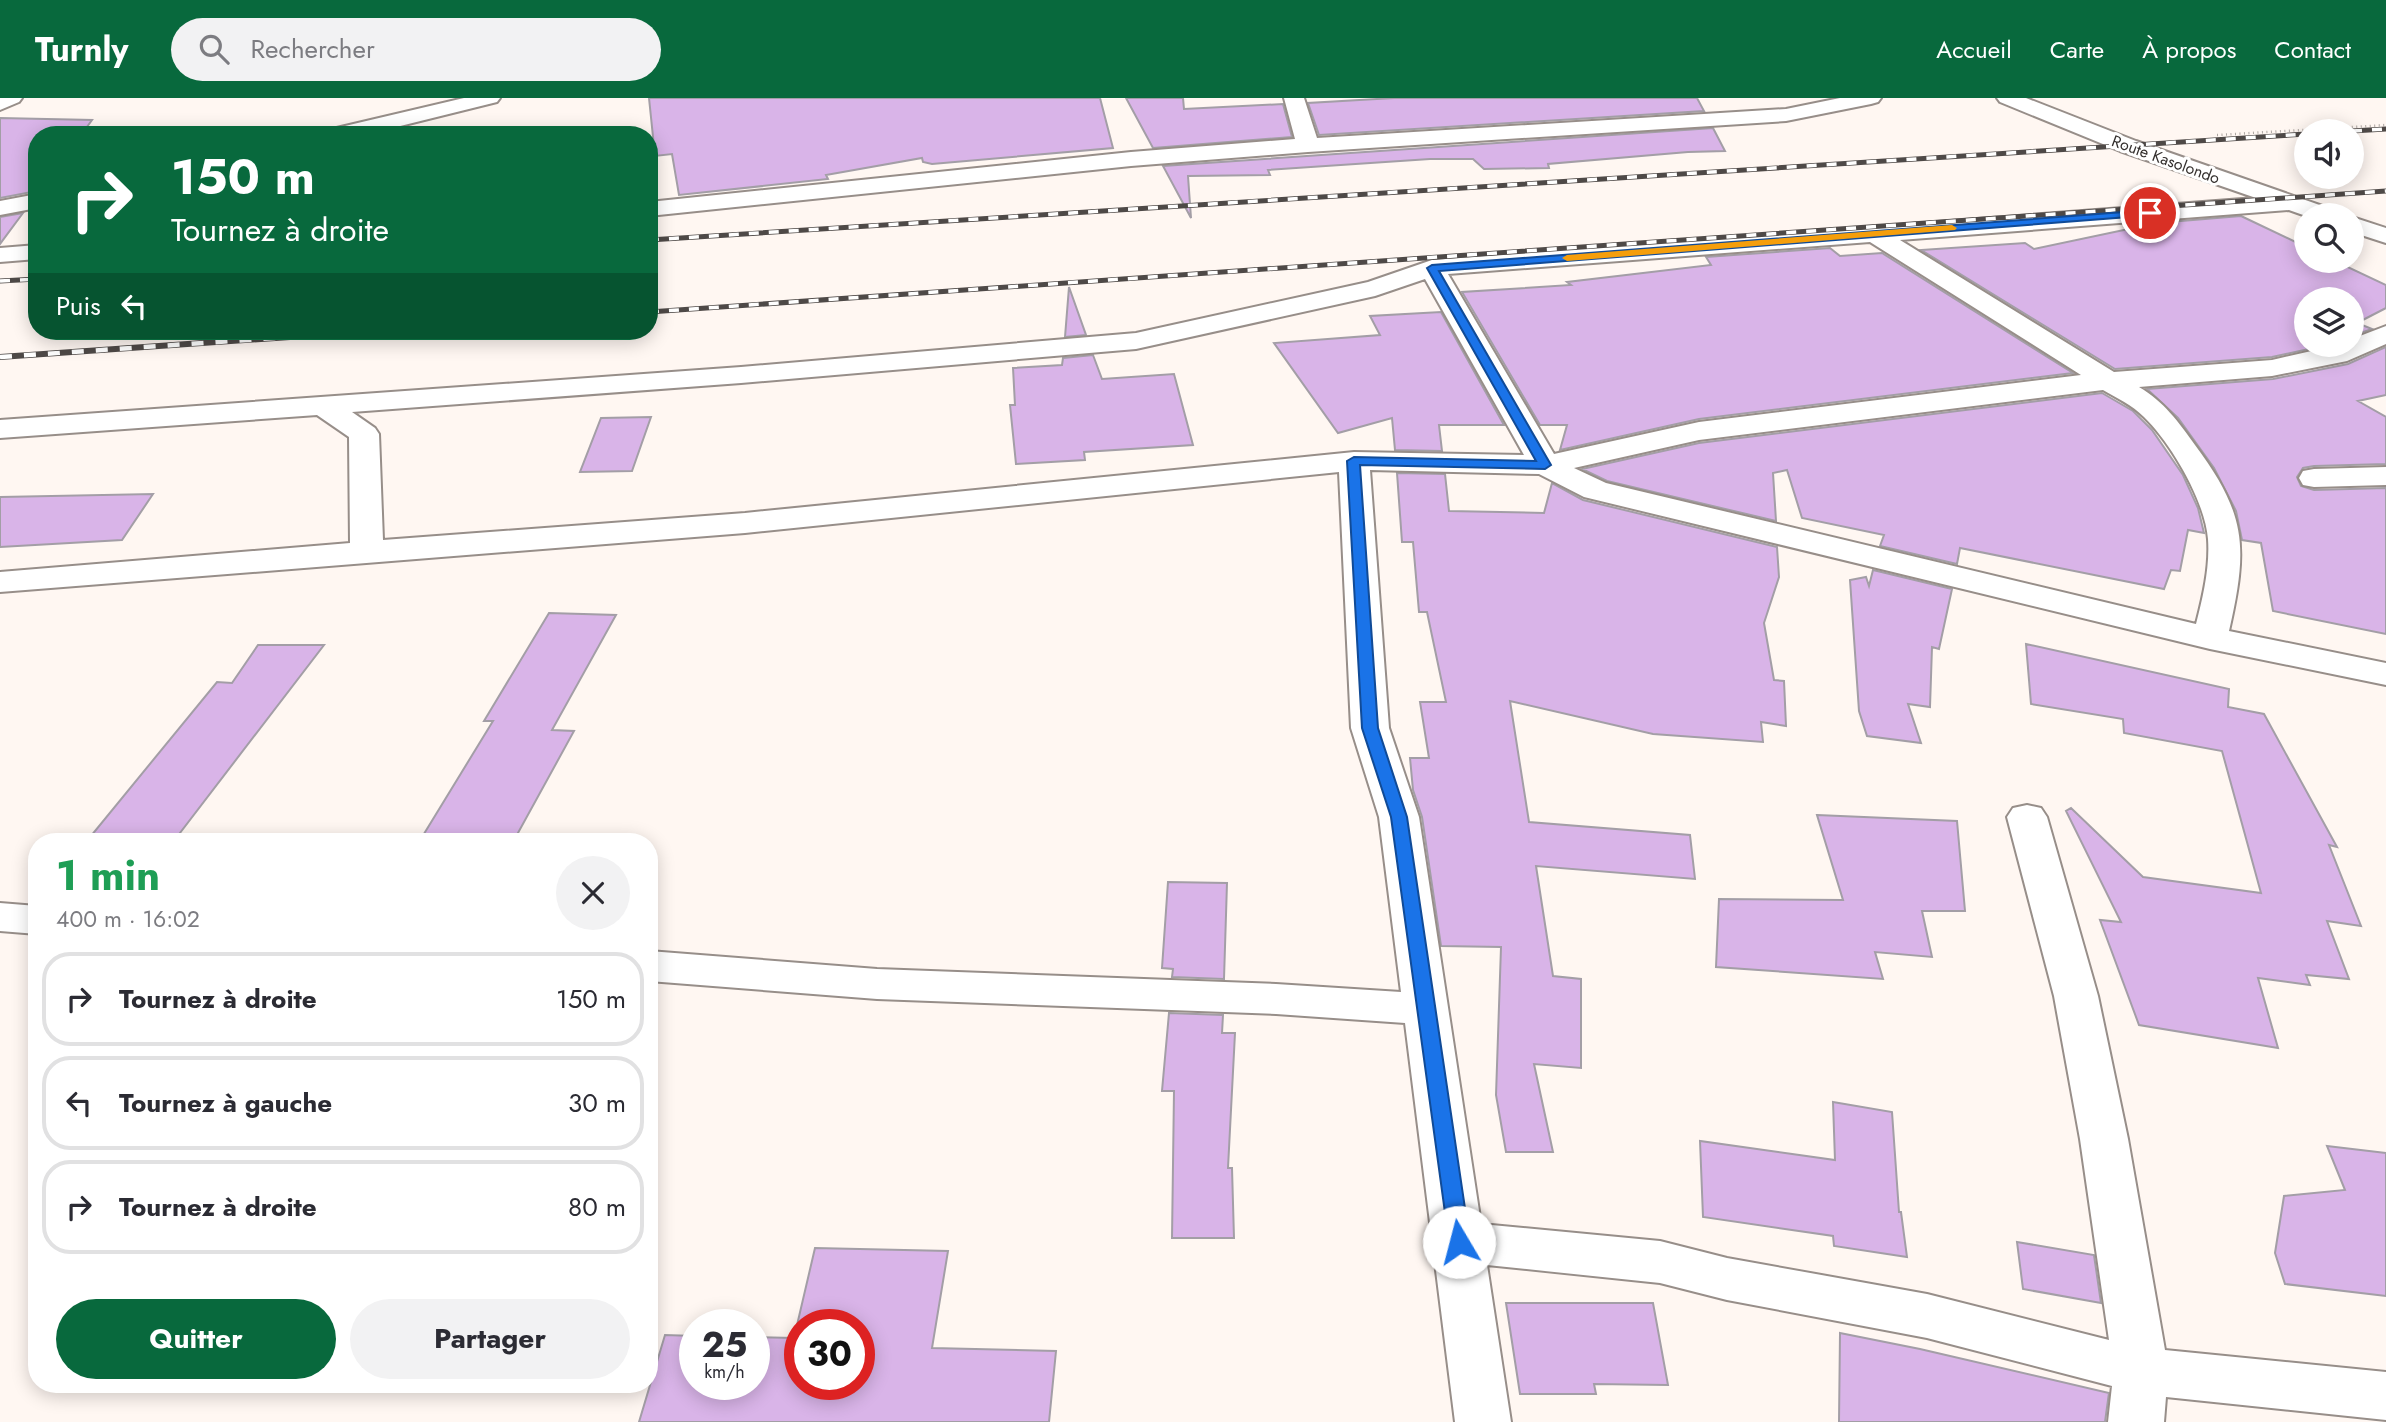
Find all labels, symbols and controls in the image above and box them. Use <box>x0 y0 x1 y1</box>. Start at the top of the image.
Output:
search box <box>171 18 661 81</box>
text: Turnly <box>35 26 129 73</box>
icon: search <box>195 30 233 68</box>
text: Rechercher <box>251 30 375 68</box>
text: Accueil <box>1936 32 2012 67</box>
text: Carte <box>2050 32 2104 67</box>
text: À propos <box>2142 32 2236 67</box>
text: Contact <box>2274 32 2351 67</box>
map controls <box>2294 119 2364 357</box>
button: sound <box>2294 119 2364 189</box>
street label: Route Kasolondo <box>2109 129 2223 190</box>
text: 150 m <box>171 142 315 212</box>
icon: right <box>56 154 147 245</box>
pin <box>2120 183 2180 243</box>
icon: arrive <box>2131 194 2169 232</box>
button: search <box>2294 203 2364 273</box>
text: Tournez à droite <box>171 207 389 253</box>
text: Puis <box>56 287 101 325</box>
icon: left <box>115 287 153 325</box>
button: layers <box>2294 287 2364 357</box>
text: 1 min <box>56 845 160 906</box>
button: close <box>556 856 630 930</box>
text: 400 m · 16:02 <box>56 902 200 936</box>
icon: right <box>60 980 98 1018</box>
text: Tournez à droite <box>119 980 317 1018</box>
text: 150 m <box>556 980 626 1018</box>
icon: left <box>60 1084 98 1122</box>
text: Tournez à gauche <box>119 1084 332 1122</box>
text: 30 m <box>568 1084 626 1122</box>
icon: right <box>60 1188 98 1226</box>
text: Tournez à droite <box>119 1188 317 1226</box>
text: 80 m <box>568 1188 626 1226</box>
position arrow <box>1422 1205 1496 1279</box>
button: Quitter <box>56 1299 336 1379</box>
button: Partager <box>350 1299 630 1379</box>
speed limit sign: 30 <box>784 1309 875 1400</box>
text: 25 <box>702 1320 747 1370</box>
text: km/h <box>704 1359 745 1385</box>

